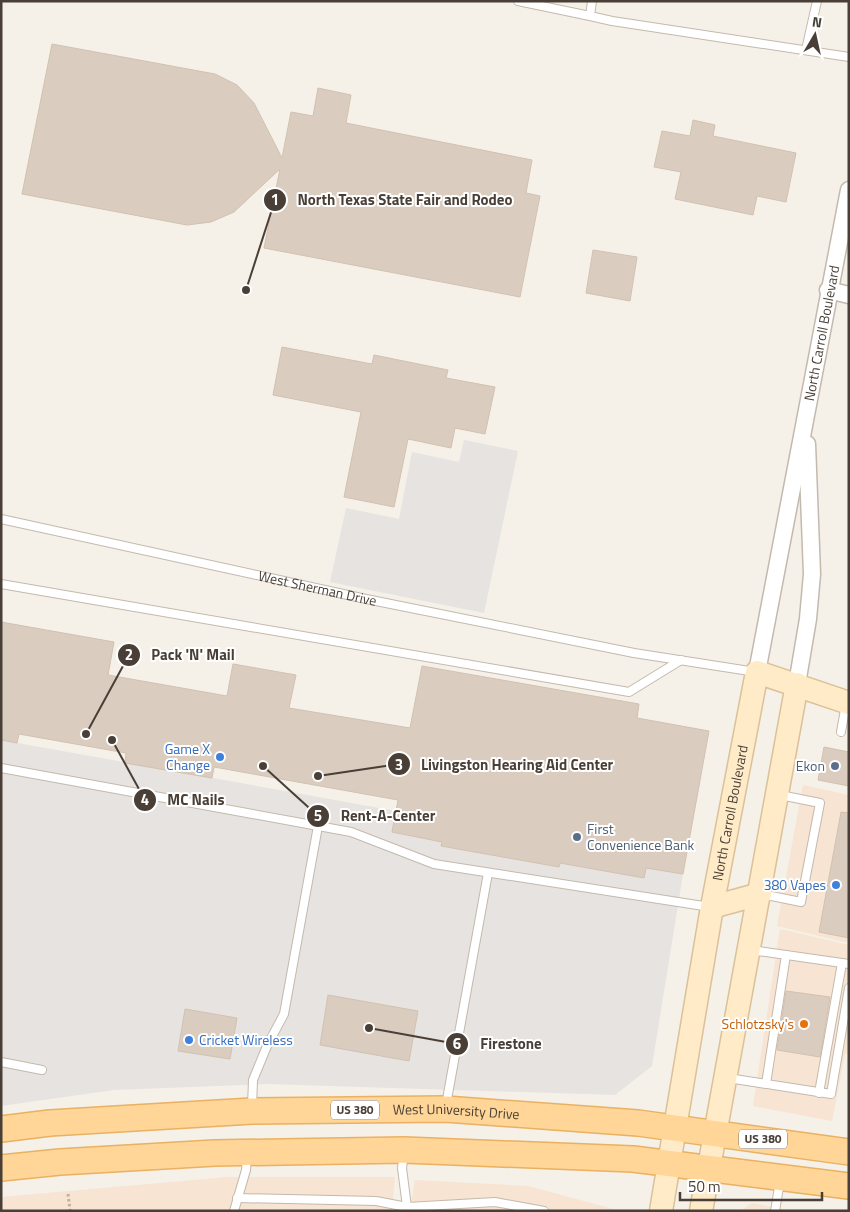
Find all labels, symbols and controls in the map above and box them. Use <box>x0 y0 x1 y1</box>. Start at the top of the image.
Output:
north arrow <box>790 10 840 60</box>
text: N <box>811 11 824 33</box>
callout: North Texas State Fair and Rodeo <box>263 185 523 215</box>
text: 1 <box>271 188 279 211</box>
text: North Texas State Fair and Rodeo <box>298 188 512 211</box>
street label: North Carroll Boulevard <box>798 263 844 403</box>
street label: West Sherman Drive <box>256 565 379 611</box>
callout: Pack 'N' Mail <box>116 640 245 670</box>
text: 2 <box>125 643 133 666</box>
text: Pack 'N' Mail <box>151 643 235 666</box>
place label: Game X Change <box>165 738 210 775</box>
street label: North Carroll Boulevard <box>706 743 753 883</box>
callout: Livingston Hearing Aid Center <box>386 749 624 779</box>
marker: Game X Change <box>214 751 226 763</box>
text: 3 <box>395 753 403 776</box>
text: Livingston Hearing Aid Center <box>421 753 614 776</box>
place label: Ekon <box>796 755 825 776</box>
marker: Ekon <box>829 760 841 772</box>
callout: MC Nails <box>133 785 235 815</box>
text: 4 <box>141 788 149 811</box>
text: MC Nails <box>167 788 225 811</box>
callout: Rent-A-Center <box>306 801 445 831</box>
text: 5 <box>314 804 322 827</box>
text: Rent-A-Center <box>341 804 436 827</box>
place label: First Convenience Bank <box>587 818 694 855</box>
marker: First Convenience Bank <box>571 831 583 843</box>
place label: 380 Vapes <box>764 874 826 895</box>
marker: 380 Vapes <box>830 879 842 891</box>
place label: Schlotzsky's <box>722 1013 794 1034</box>
marker: Schlotzsky's <box>798 1018 810 1030</box>
place label: Cricket Wireless <box>199 1029 293 1050</box>
callout: Firestone <box>445 1029 551 1059</box>
text: 6 <box>453 1032 461 1055</box>
text: Firestone <box>480 1032 542 1055</box>
marker: Cricket Wireless <box>183 1034 195 1046</box>
street label: West University Drive <box>393 1098 520 1124</box>
road number: US 380 <box>331 1100 379 1120</box>
road number: US 380 <box>739 1130 787 1148</box>
scale bar <box>680 1170 822 1202</box>
text: 50 m <box>688 1175 721 1198</box>

